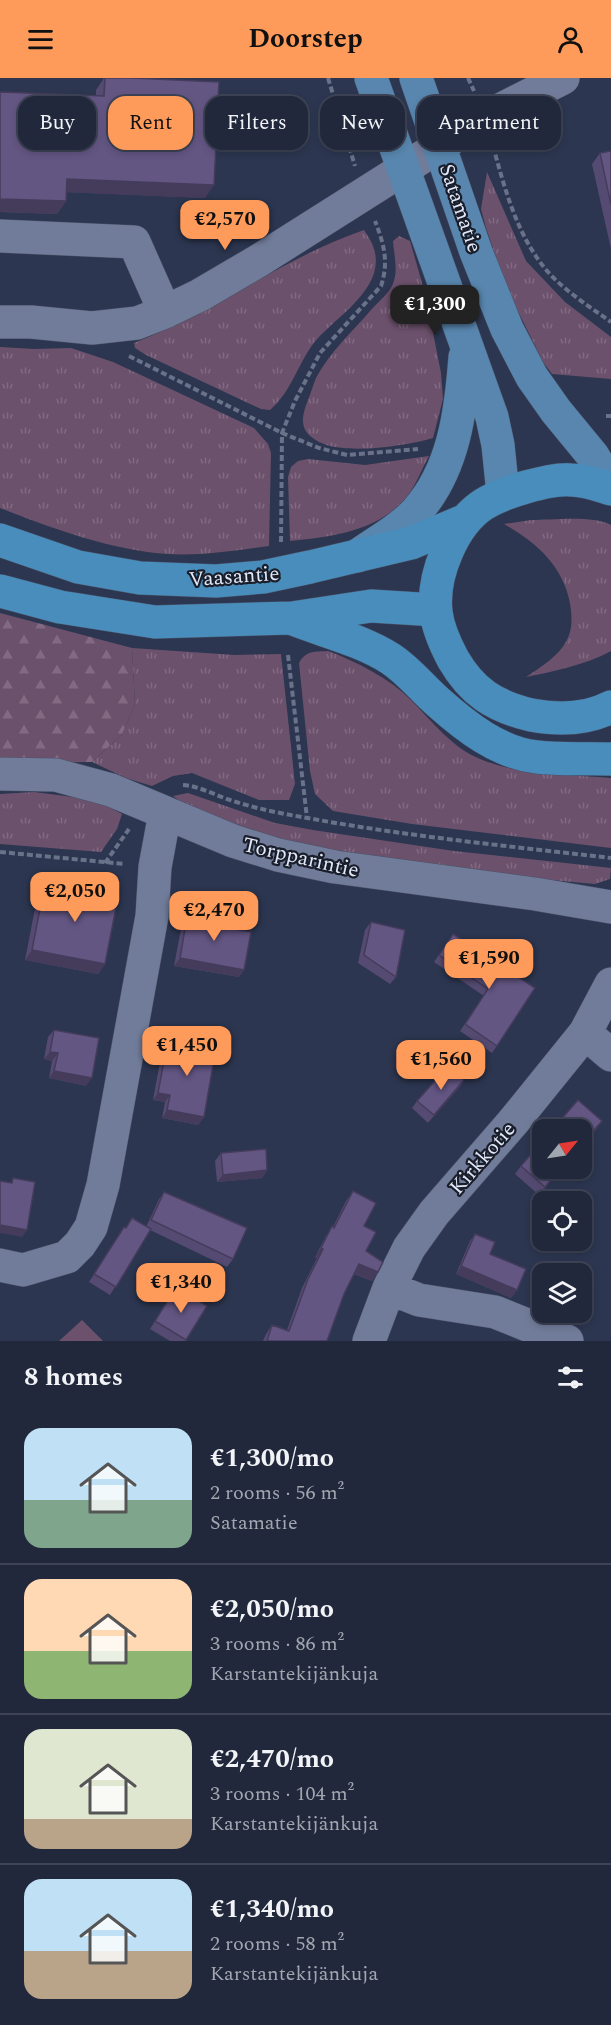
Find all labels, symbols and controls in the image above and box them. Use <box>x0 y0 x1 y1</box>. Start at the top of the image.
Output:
text: Doorstep <box>248 18 363 60</box>
icon: menu <box>24 23 57 56</box>
icon: person <box>554 23 587 56</box>
chip: Buy <box>18 96 96 150</box>
chip: Rent <box>108 96 193 150</box>
chip: Filters <box>205 96 308 150</box>
chip: New <box>320 96 405 150</box>
chip: Apartment <box>417 96 561 150</box>
street label: Satamatie <box>430 160 490 257</box>
pin: €2,570 <box>176 200 274 251</box>
text: €2,570 <box>194 204 256 234</box>
pin: €1,300 <box>386 285 484 336</box>
text: €1,300 <box>404 289 466 319</box>
street label: Vaasantie <box>188 558 280 596</box>
street label: Torpparintie <box>240 829 362 887</box>
pin: €2,050 <box>26 872 124 923</box>
text: €2,050 <box>44 876 106 906</box>
pin: €2,470 <box>165 891 263 942</box>
text: €2,470 <box>183 895 245 925</box>
pin: €1,590 <box>440 939 538 990</box>
text: €1,590 <box>458 943 520 973</box>
pin: €1,450 <box>138 1026 236 1077</box>
text: €1,450 <box>156 1030 218 1060</box>
pin: €1,560 <box>392 1040 490 1091</box>
text: €1,560 <box>410 1044 472 1074</box>
street label: Kirkkotie <box>442 1115 524 1202</box>
north arrow <box>532 1119 592 1179</box>
map controls <box>532 1119 592 1323</box>
button: locate <box>532 1191 592 1251</box>
pin: €1,340 <box>132 1263 230 1314</box>
button: layers <box>532 1263 592 1323</box>
text: €1,340 <box>150 1267 212 1297</box>
text: 8 homes <box>24 1357 123 1397</box>
icon: filters <box>554 1361 587 1394</box>
text: €1,300/mo <box>210 1438 334 1478</box>
icon: home <box>72 1452 144 1524</box>
text: 2 rooms · 56 m² <box>210 1478 344 1508</box>
text: Satamatie <box>210 1508 298 1538</box>
text: €2,050/mo <box>210 1589 334 1629</box>
icon: home <box>72 1603 144 1675</box>
text: 3 rooms · 86 m² <box>210 1629 344 1659</box>
text: Karstantekijänkuja <box>210 1659 378 1689</box>
text: €2,470/mo <box>210 1739 334 1779</box>
icon: home <box>72 1753 144 1825</box>
text: 3 rooms · 104 m² <box>210 1779 354 1809</box>
text: Karstantekijänkuja <box>210 1809 378 1839</box>
text: €1,340/mo <box>210 1889 334 1929</box>
icon: home <box>72 1903 144 1975</box>
text: 2 rooms · 58 m² <box>210 1929 344 1959</box>
text: Karstantekijänkuja <box>210 1959 378 1989</box>

